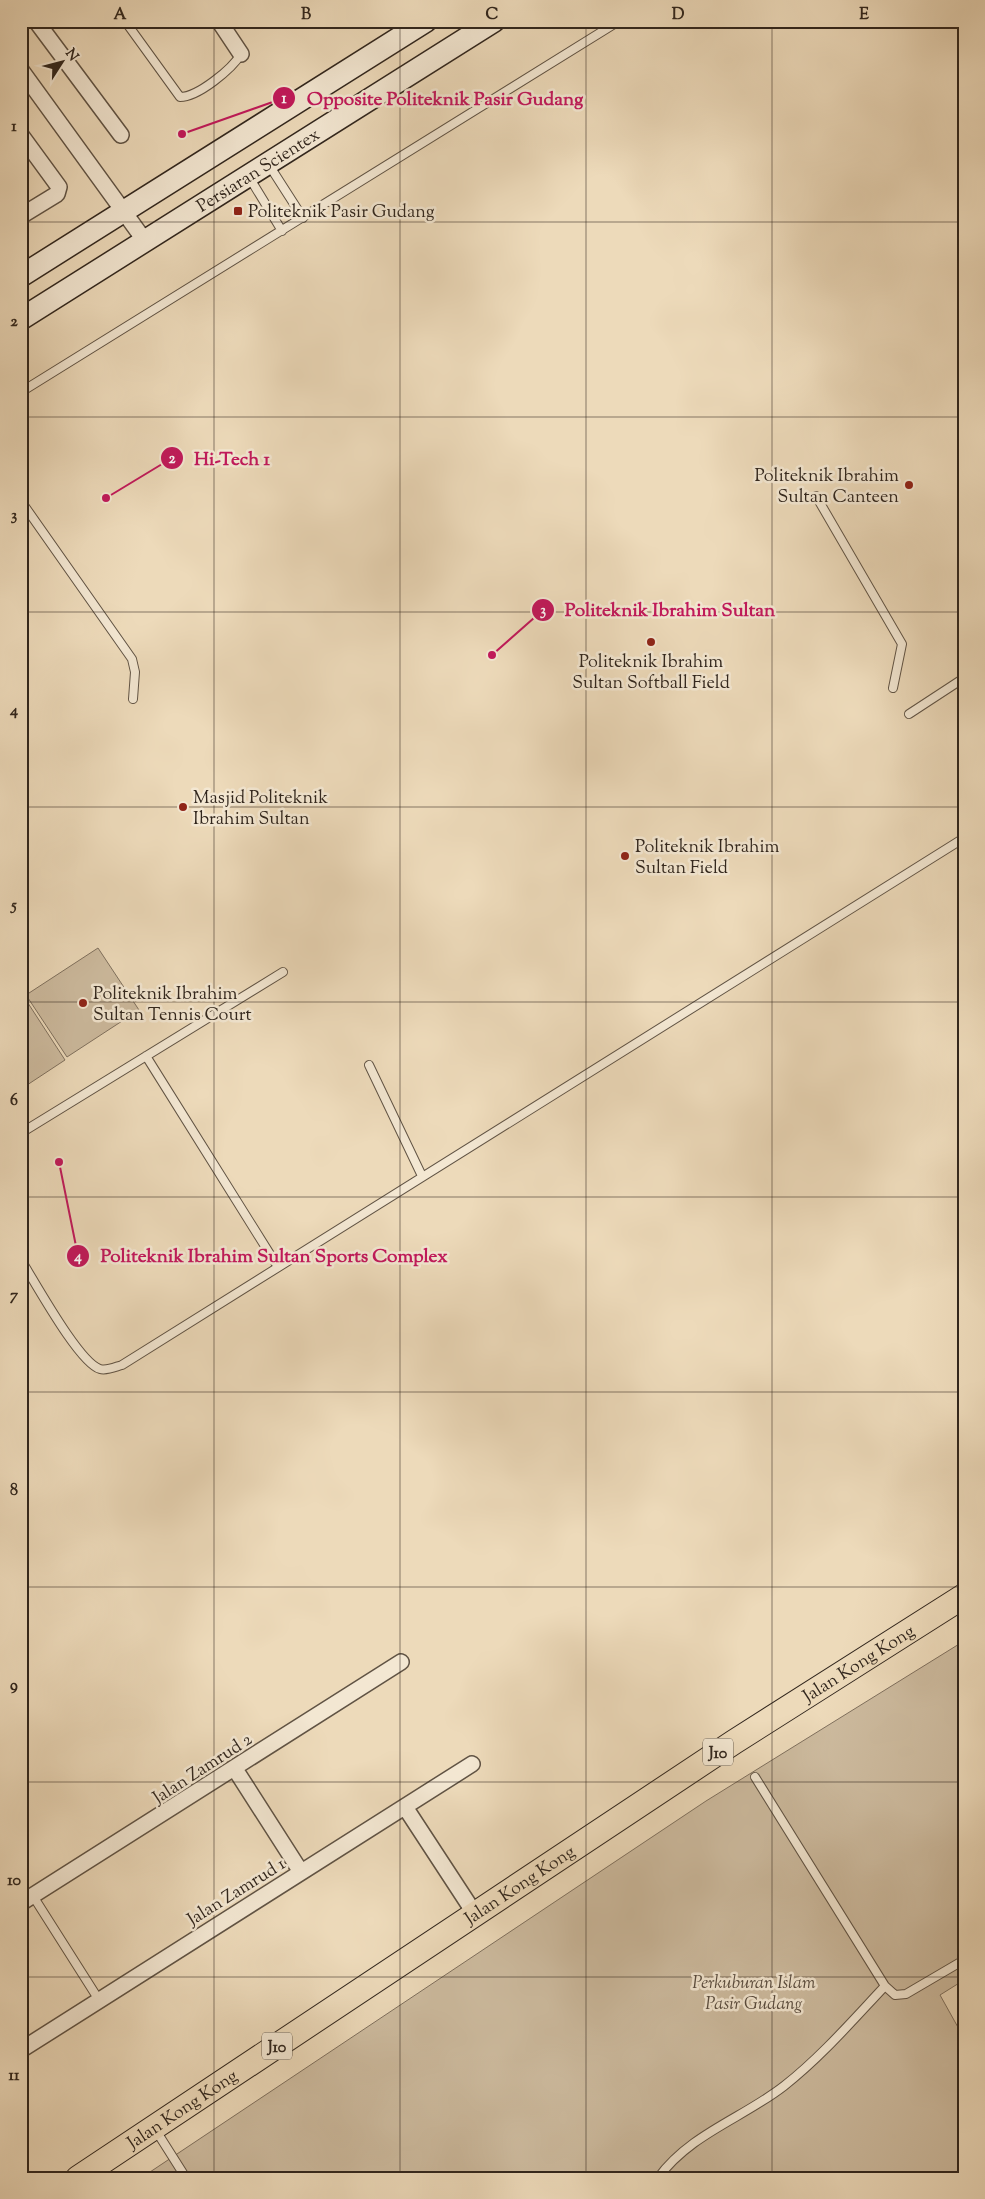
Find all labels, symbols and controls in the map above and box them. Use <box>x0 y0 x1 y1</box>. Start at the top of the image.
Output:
text: A <box>114 4 127 27</box>
text: B <box>301 4 311 27</box>
text: C <box>486 4 499 27</box>
text: D <box>672 4 685 27</box>
text: E <box>859 4 869 27</box>
north arrow <box>38 38 88 88</box>
text: N <box>60 45 82 66</box>
callout: Opposite Politeknik Pasir Gudang <box>272 81 593 115</box>
text: Opposite Politeknik Pasir Gudang <box>307 87 584 114</box>
text: 1 <box>281 89 287 110</box>
text: 1 <box>11 116 17 139</box>
street label: Persiaran Scientex <box>192 123 326 220</box>
place label: Politeknik Pasir Gudang <box>248 200 435 226</box>
marker: Politeknik Pasir Gudang <box>232 205 244 217</box>
text: 2 <box>10 311 18 334</box>
callout: Hi-Tech 1 <box>159 441 280 475</box>
text: Hi-Tech 1 <box>194 447 270 474</box>
text: 2 <box>168 449 176 470</box>
place label: Politeknik Ibrahim Sultan Canteen <box>754 464 899 511</box>
marker: Politeknik Ibrahim Sultan Canteen <box>903 479 915 491</box>
text: 3 <box>11 505 18 528</box>
callout: Politeknik Ibrahim Sultan <box>530 593 786 627</box>
text: Politeknik Ibrahim Sultan <box>565 598 776 625</box>
text: 3 <box>540 601 546 622</box>
marker: Politeknik Ibrahim Sultan Softball Field <box>645 636 657 648</box>
place label: Politeknik Ibrahim Sultan Softball Field <box>572 650 730 697</box>
text: 4 <box>9 700 18 723</box>
place label: Masjid Politeknik Ibrahim Sultan <box>193 786 328 833</box>
marker: Masjid Politeknik Ibrahim Sultan <box>177 801 189 813</box>
place label: Politeknik Ibrahim Sultan Field <box>635 835 780 882</box>
marker: Politeknik Ibrahim Sultan Field <box>619 850 631 862</box>
text: 5 <box>9 895 17 918</box>
place label: Politeknik Ibrahim Sultan Tennis Court <box>93 982 252 1029</box>
marker: Politeknik Ibrahim Sultan Tennis Court <box>77 997 89 1009</box>
text: 6 <box>10 1090 18 1113</box>
callout: Politeknik Ibrahim Sultan Sports Complex <box>66 1239 458 1273</box>
text: Politeknik Ibrahim Sultan Sports Complex <box>100 1244 448 1271</box>
text: 4 <box>73 1247 82 1268</box>
text: 7 <box>10 1285 19 1308</box>
text: 8 <box>10 1480 18 1503</box>
street label: Jalan Kong Kong <box>798 1619 921 1711</box>
text: 9 <box>10 1675 18 1698</box>
street label: Jalan Zamrud 2 <box>147 1727 258 1812</box>
road number: J10 <box>703 1738 733 1765</box>
street label: Jalan Kong Kong <box>459 1840 581 1933</box>
street label: Jalan Zamrud 1 <box>182 1852 291 1934</box>
text: 10 <box>7 1870 21 1893</box>
park label: Perkuburan Islam Pasir Gudang <box>692 1971 816 2018</box>
road number: J10 <box>262 2032 292 2060</box>
street label: Jalan Kong Kong <box>122 2064 244 2157</box>
text: 11 <box>9 2065 20 2088</box>

